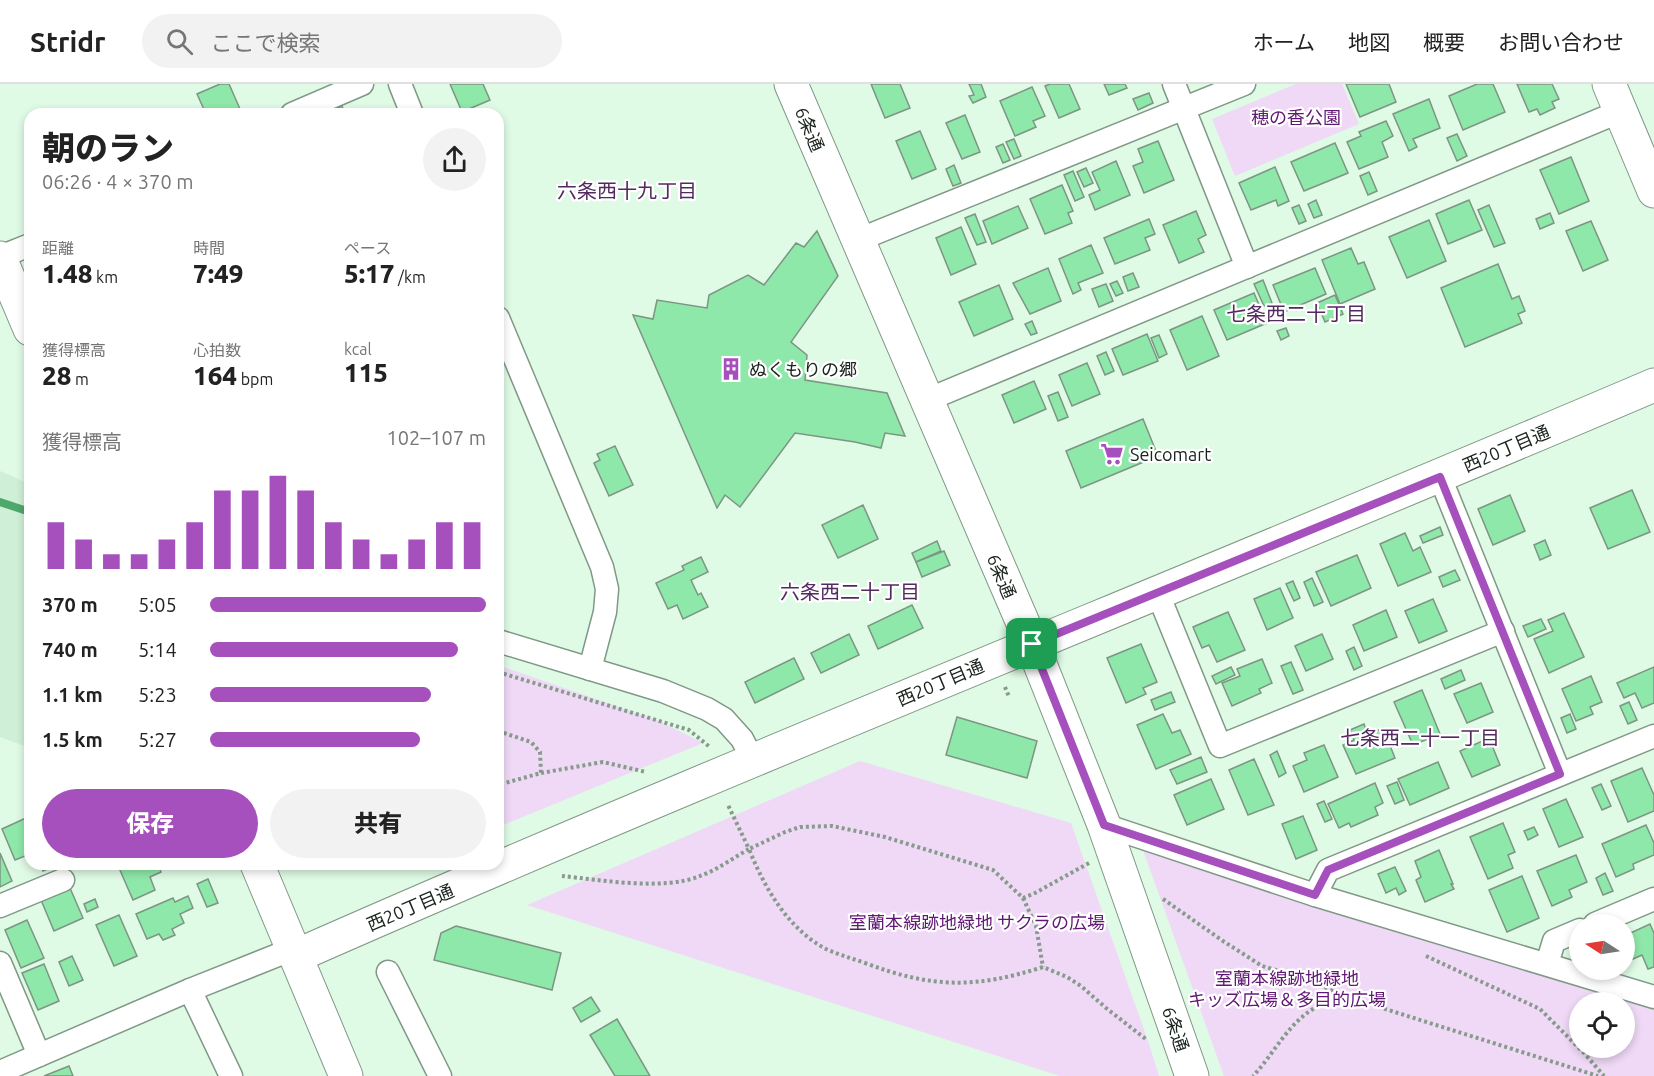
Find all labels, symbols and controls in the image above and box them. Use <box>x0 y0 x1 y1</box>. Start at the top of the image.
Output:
search box <box>142 14 562 68</box>
icon: search <box>163 25 196 58</box>
text: Stridr <box>30 26 106 57</box>
text: ここで検索 <box>211 30 321 55</box>
text: ホーム <box>1253 30 1315 54</box>
text: 地図 <box>1348 30 1390 54</box>
text: 概要 <box>1423 30 1465 54</box>
text: お問い合わせ <box>1498 30 1624 54</box>
street label: 6条通 <box>792 104 828 154</box>
park label: 穂の香公園 <box>1251 107 1341 127</box>
button: share <box>423 128 486 191</box>
text: 朝のラン <box>42 129 174 166</box>
text: 06:26 · 4 × 370 m <box>42 170 194 193</box>
district label: 六条西十九丁目 <box>557 179 697 202</box>
text: 距離 <box>42 239 74 257</box>
text: 時間 <box>193 239 225 257</box>
text: ペース <box>344 239 391 257</box>
text: 1.48 <box>42 259 92 288</box>
text: 7:49 <box>193 259 243 288</box>
text: 5:17 <box>344 259 394 288</box>
text: km <box>92 268 118 286</box>
text: /km <box>394 268 426 286</box>
district label: 七条西二十丁目 <box>1226 302 1366 325</box>
text: kcal <box>344 340 372 358</box>
text: 獲得標高 <box>42 341 106 359</box>
text: 心拍数 <box>193 341 241 359</box>
building icon: ぬくもりの郷 <box>718 356 744 382</box>
text: 115 <box>344 358 388 387</box>
place label: ぬくもりの郷 <box>749 359 857 379</box>
text: 28 <box>42 361 71 390</box>
text: 164 <box>193 361 237 390</box>
text: m <box>71 370 89 388</box>
text: bpm <box>237 370 273 388</box>
street label: 西20丁目通 <box>1460 421 1552 475</box>
text: 102–107 m <box>387 426 486 449</box>
text: 獲得標高 <box>42 430 122 453</box>
supermarket icon: Seicomart <box>1099 441 1125 467</box>
place label: Seicomart <box>1130 444 1211 464</box>
street label: 6条通 <box>984 551 1020 601</box>
district label: 六条西二十丁目 <box>780 580 920 603</box>
text: 370 m <box>42 593 98 616</box>
text: 5:05 <box>138 593 177 616</box>
pin <box>1006 618 1057 669</box>
icon: arrive <box>1015 627 1048 660</box>
text: 740 m <box>42 638 98 661</box>
text: 5:14 <box>138 638 177 661</box>
street label: 西20丁目通 <box>894 655 986 709</box>
text: 1.1 km <box>42 683 103 706</box>
text: 5:23 <box>138 683 177 706</box>
district label: 七条西二十一丁目 <box>1340 726 1500 749</box>
text: 1.5 km <box>42 728 103 751</box>
text: 5:27 <box>138 728 177 751</box>
button: 保存 <box>42 789 258 858</box>
button: 共有 <box>270 789 486 858</box>
street label: 西20丁目通 <box>364 880 456 934</box>
park label: 室蘭本線跡地緑地 サクラの広場 <box>849 912 1105 932</box>
north arrow <box>1569 914 1635 980</box>
map controls <box>1569 914 1635 1058</box>
park label: 室蘭本線跡地緑地 キッズ広場＆多目的広場 <box>1188 968 1386 1009</box>
button: locate <box>1569 992 1635 1058</box>
street label: 6条通 <box>1159 1004 1193 1054</box>

